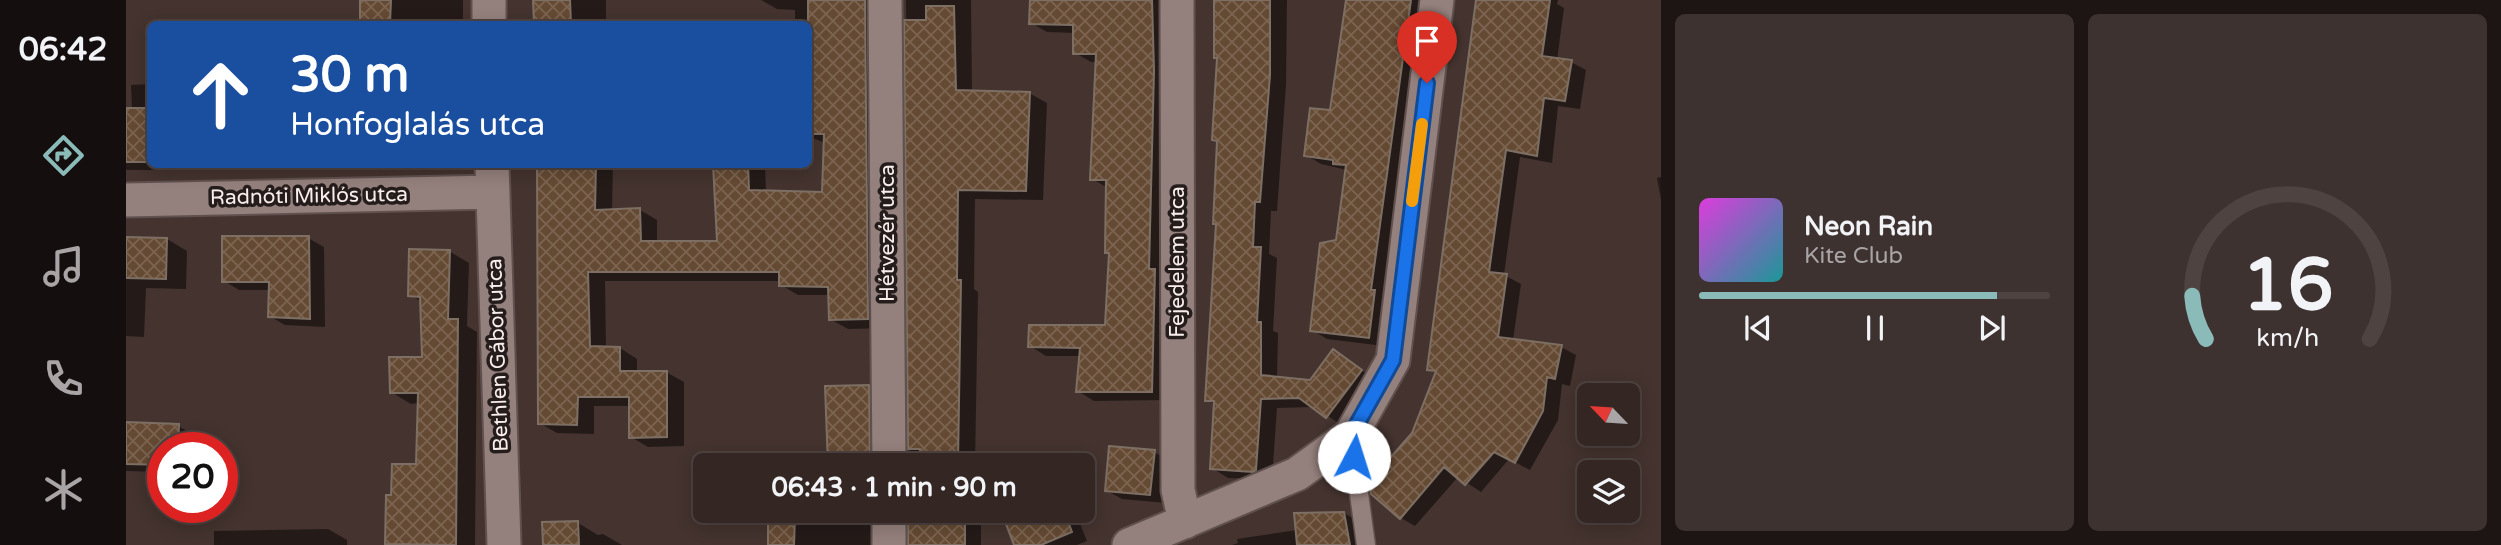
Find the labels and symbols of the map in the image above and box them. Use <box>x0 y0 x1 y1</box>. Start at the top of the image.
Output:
pin <box>1397 11 1457 83</box>
street label: Hétvezér utca <box>875 164 900 302</box>
street label: Radnóti Miklós utca <box>210 182 408 210</box>
street label: Fejedelem utca <box>1165 186 1190 338</box>
street label: Bethlen Gábor utca <box>482 258 514 452</box>
north arrow <box>1577 383 1640 446</box>
position arrow <box>1317 420 1391 494</box>
speed limit sign: 20 <box>147 432 238 523</box>

